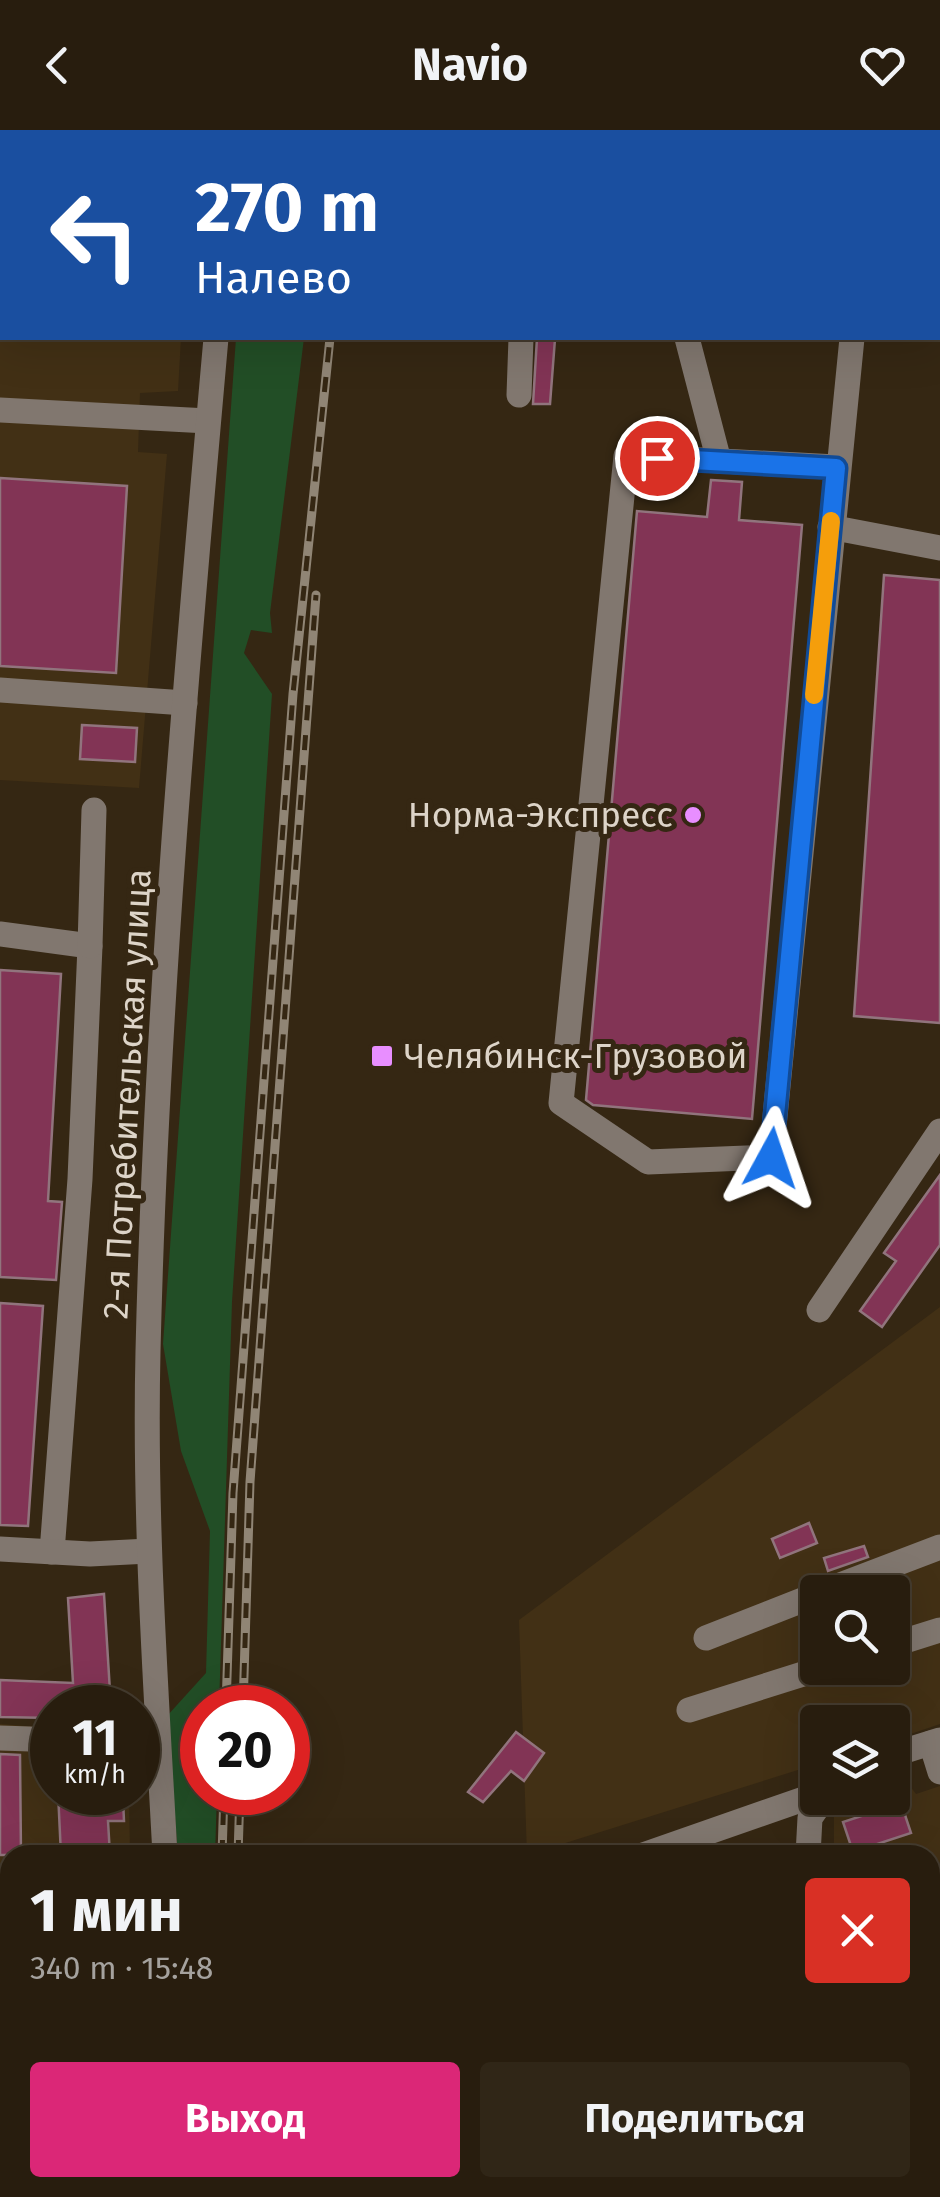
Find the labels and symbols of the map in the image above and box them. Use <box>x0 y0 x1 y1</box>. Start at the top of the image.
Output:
pin <box>615 416 700 501</box>
place label: Норма-Экспресс <box>408 794 673 836</box>
marker: Норма-Экспресс <box>682 804 704 826</box>
street label: 2-я Потребительская улица <box>94 868 160 1320</box>
place label: Челябинск-Грузовой <box>404 1035 748 1077</box>
marker: Челябинск-Грузовой <box>369 1043 395 1069</box>
position arrow <box>719 1106 823 1210</box>
speed limit sign: 20 <box>180 1685 310 1815</box>

